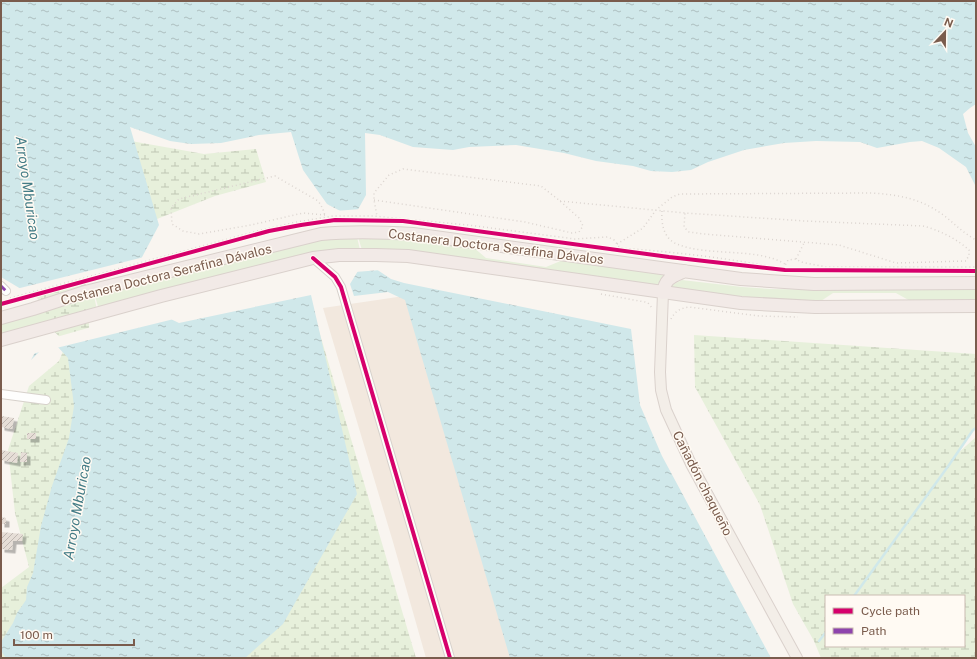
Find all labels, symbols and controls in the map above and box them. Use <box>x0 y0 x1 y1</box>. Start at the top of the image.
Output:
north arrow <box>925 12 965 52</box>
text: N <box>943 16 955 30</box>
water label: Arroyo Mburicao <box>13 135 43 241</box>
street label: Costanera Doctora Serafina Dávalos <box>387 226 604 267</box>
street label: Costanera Doctora Serafina Dávalos <box>59 241 273 308</box>
street label: Cañadón chaqueño <box>670 428 735 538</box>
water label: Arroyo Mburicao <box>60 455 94 561</box>
legend <box>825 595 965 647</box>
text: Cycle path <box>861 604 920 618</box>
scale bar <box>14 621 134 647</box>
text: Path <box>861 624 887 638</box>
text: 100 m <box>20 628 53 642</box>

